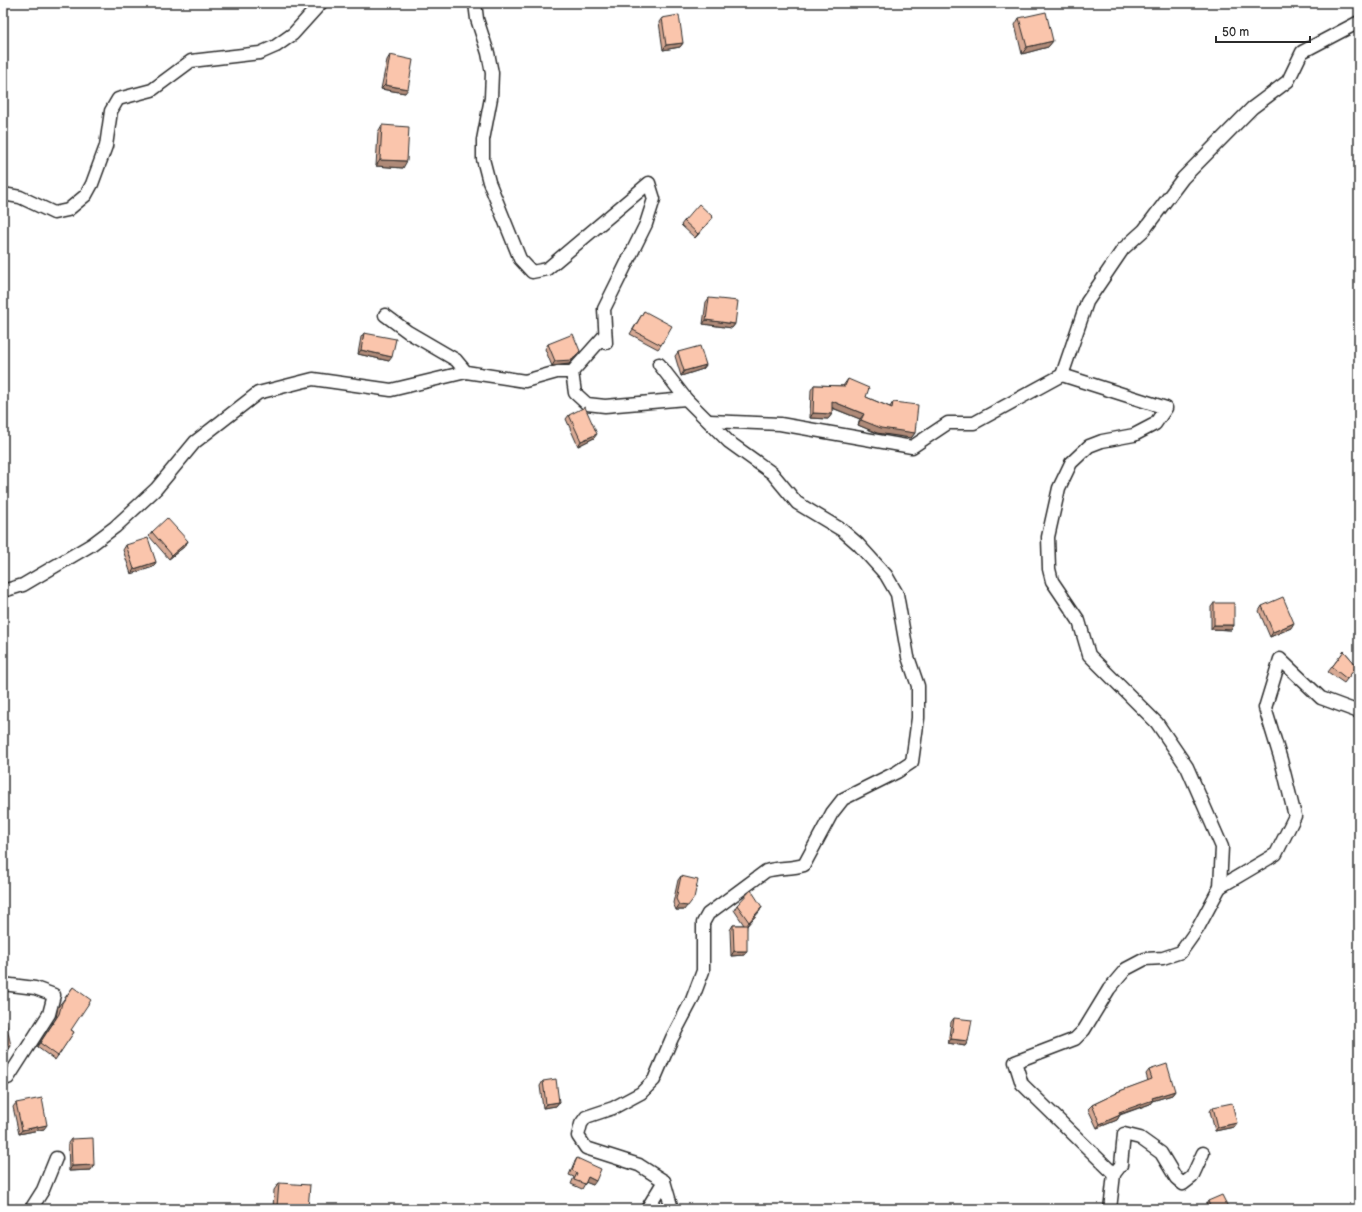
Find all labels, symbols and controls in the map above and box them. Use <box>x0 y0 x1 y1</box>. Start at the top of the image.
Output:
scale bar <box>1216 18 1310 44</box>
text: 50 m <box>1222 25 1249 40</box>

